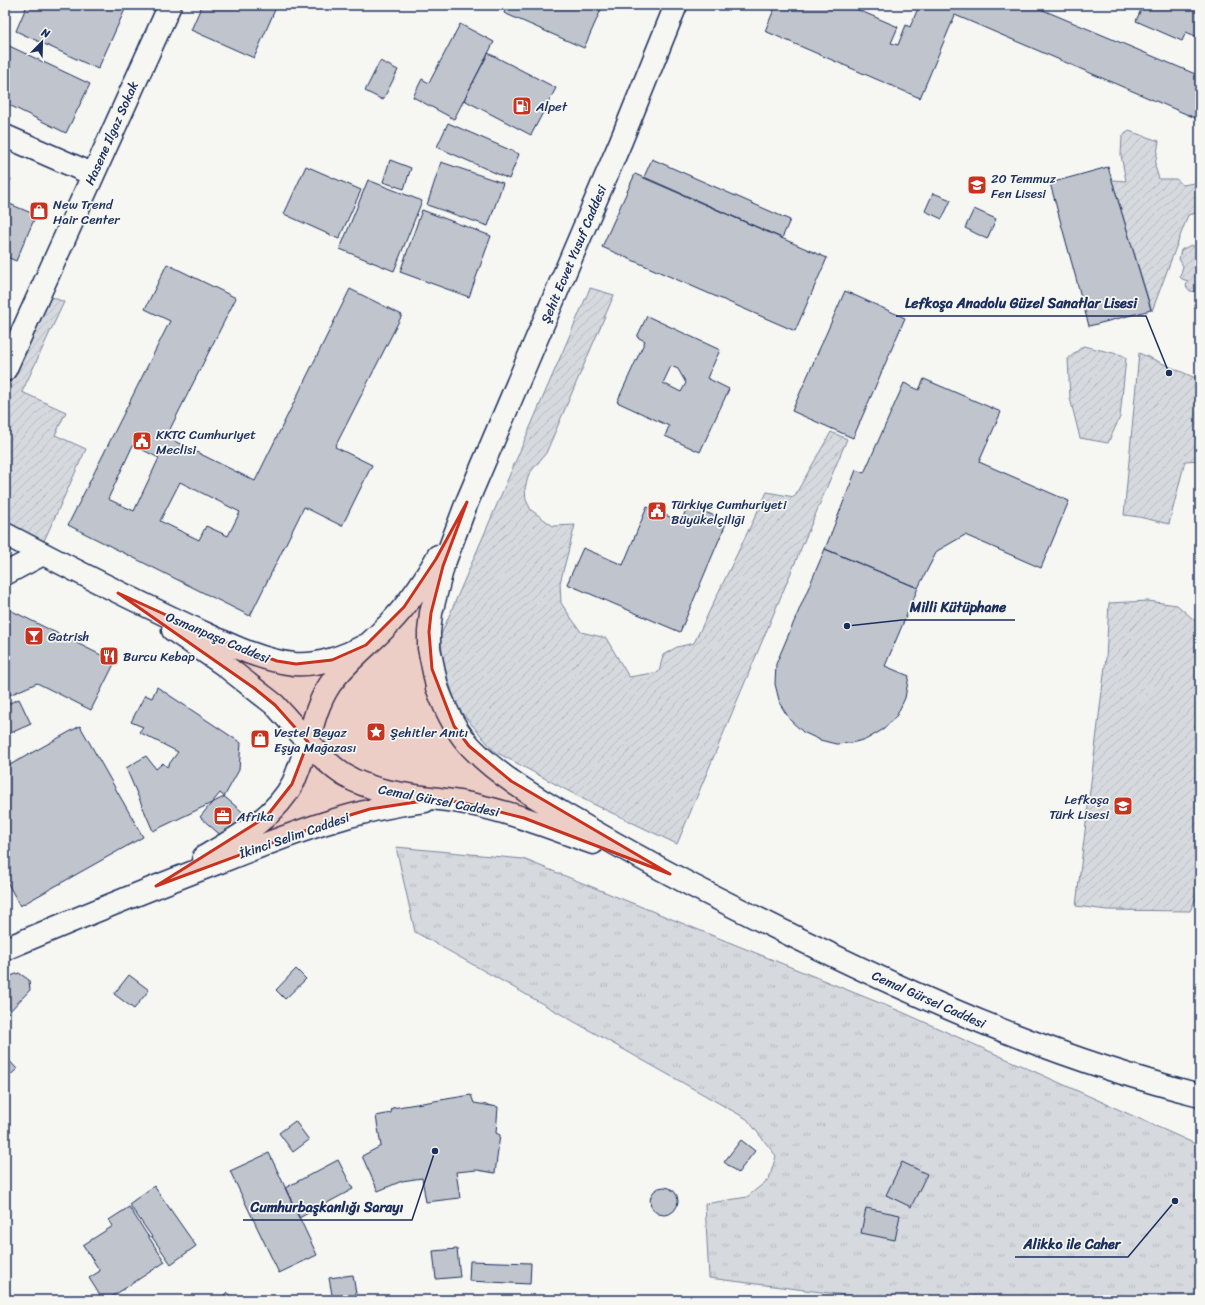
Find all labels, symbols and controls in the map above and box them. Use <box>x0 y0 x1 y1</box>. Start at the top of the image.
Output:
north arrow <box>22 22 62 62</box>
text: N <box>38 23 53 44</box>
street label: Hasene Ilgaz Sokak <box>78 77 145 189</box>
fuel station icon: Alpet <box>511 95 533 117</box>
place label: Alpet <box>535 95 568 118</box>
place label: 20 Temmuz Fen Lisesi <box>991 167 1057 205</box>
school or university icon: 20 Temmuz Fen Lisesi <box>966 174 988 196</box>
street label: Şehit Ecvet Yusuf Caddesi <box>534 181 613 327</box>
place label: New Trend Hair Center <box>53 193 120 231</box>
shop icon: New Trend Hair Center <box>28 200 50 222</box>
callout: Lefkoşa Anadolu Güzel Sanatlar Lisesi <box>896 290 1146 316</box>
text: Lefkoşa Anadolu Güzel Sanatlar Lisesi <box>905 291 1138 316</box>
place label: KKTC Cumhuriyet Meclisi <box>156 423 256 461</box>
public building icon: KKTC Cumhuriyet Meclisi <box>131 430 153 452</box>
place label: Türkiye Cumhuriyeti Büyükelçiliği <box>671 493 787 531</box>
public building icon: Türkiye Cumhuriyeti Büyükelçiliği <box>646 500 668 522</box>
callout: Milli Kütüphane <box>902 594 1015 620</box>
text: Milli Kütüphane <box>909 595 1007 620</box>
street label: Osmanpaşa Caddesi <box>162 605 274 670</box>
bar icon: Gatrish <box>23 625 45 647</box>
place label: Gatrish <box>48 625 90 648</box>
restaurant icon: Burcu Kebap <box>98 645 120 667</box>
place label: Burcu Kebap <box>123 645 195 668</box>
place label: Vestel Beyaz Eşya Mağazası <box>274 721 357 759</box>
place icon: Şehitler Anıtı <box>365 721 387 743</box>
place label: Şehitler Anıtı <box>390 721 468 744</box>
shop icon: Vestel Beyaz Eşya Mağazası <box>249 728 271 750</box>
street label: Cemal Gürsel Caddesi <box>376 777 502 824</box>
place label: Lefkoşa Türk Lisesi <box>1049 788 1109 826</box>
school or university icon: Lefkoşa Türk Lisesi <box>1112 795 1134 817</box>
office icon: Afrika <box>212 805 234 827</box>
place label: Afrika <box>236 805 274 828</box>
street label: İkinci Selim Caddesi <box>235 806 353 865</box>
street label: Cemal Gürsel Caddesi <box>868 964 990 1035</box>
callout: Cumhurbaşkanlığı Sarayı <box>243 1194 412 1220</box>
text: Cumhurbaşkanlığı Sarayı <box>250 1195 404 1220</box>
callout: Alikko ile Caher <box>1015 1231 1128 1257</box>
text: Alikko ile Caher <box>1023 1232 1122 1257</box>

